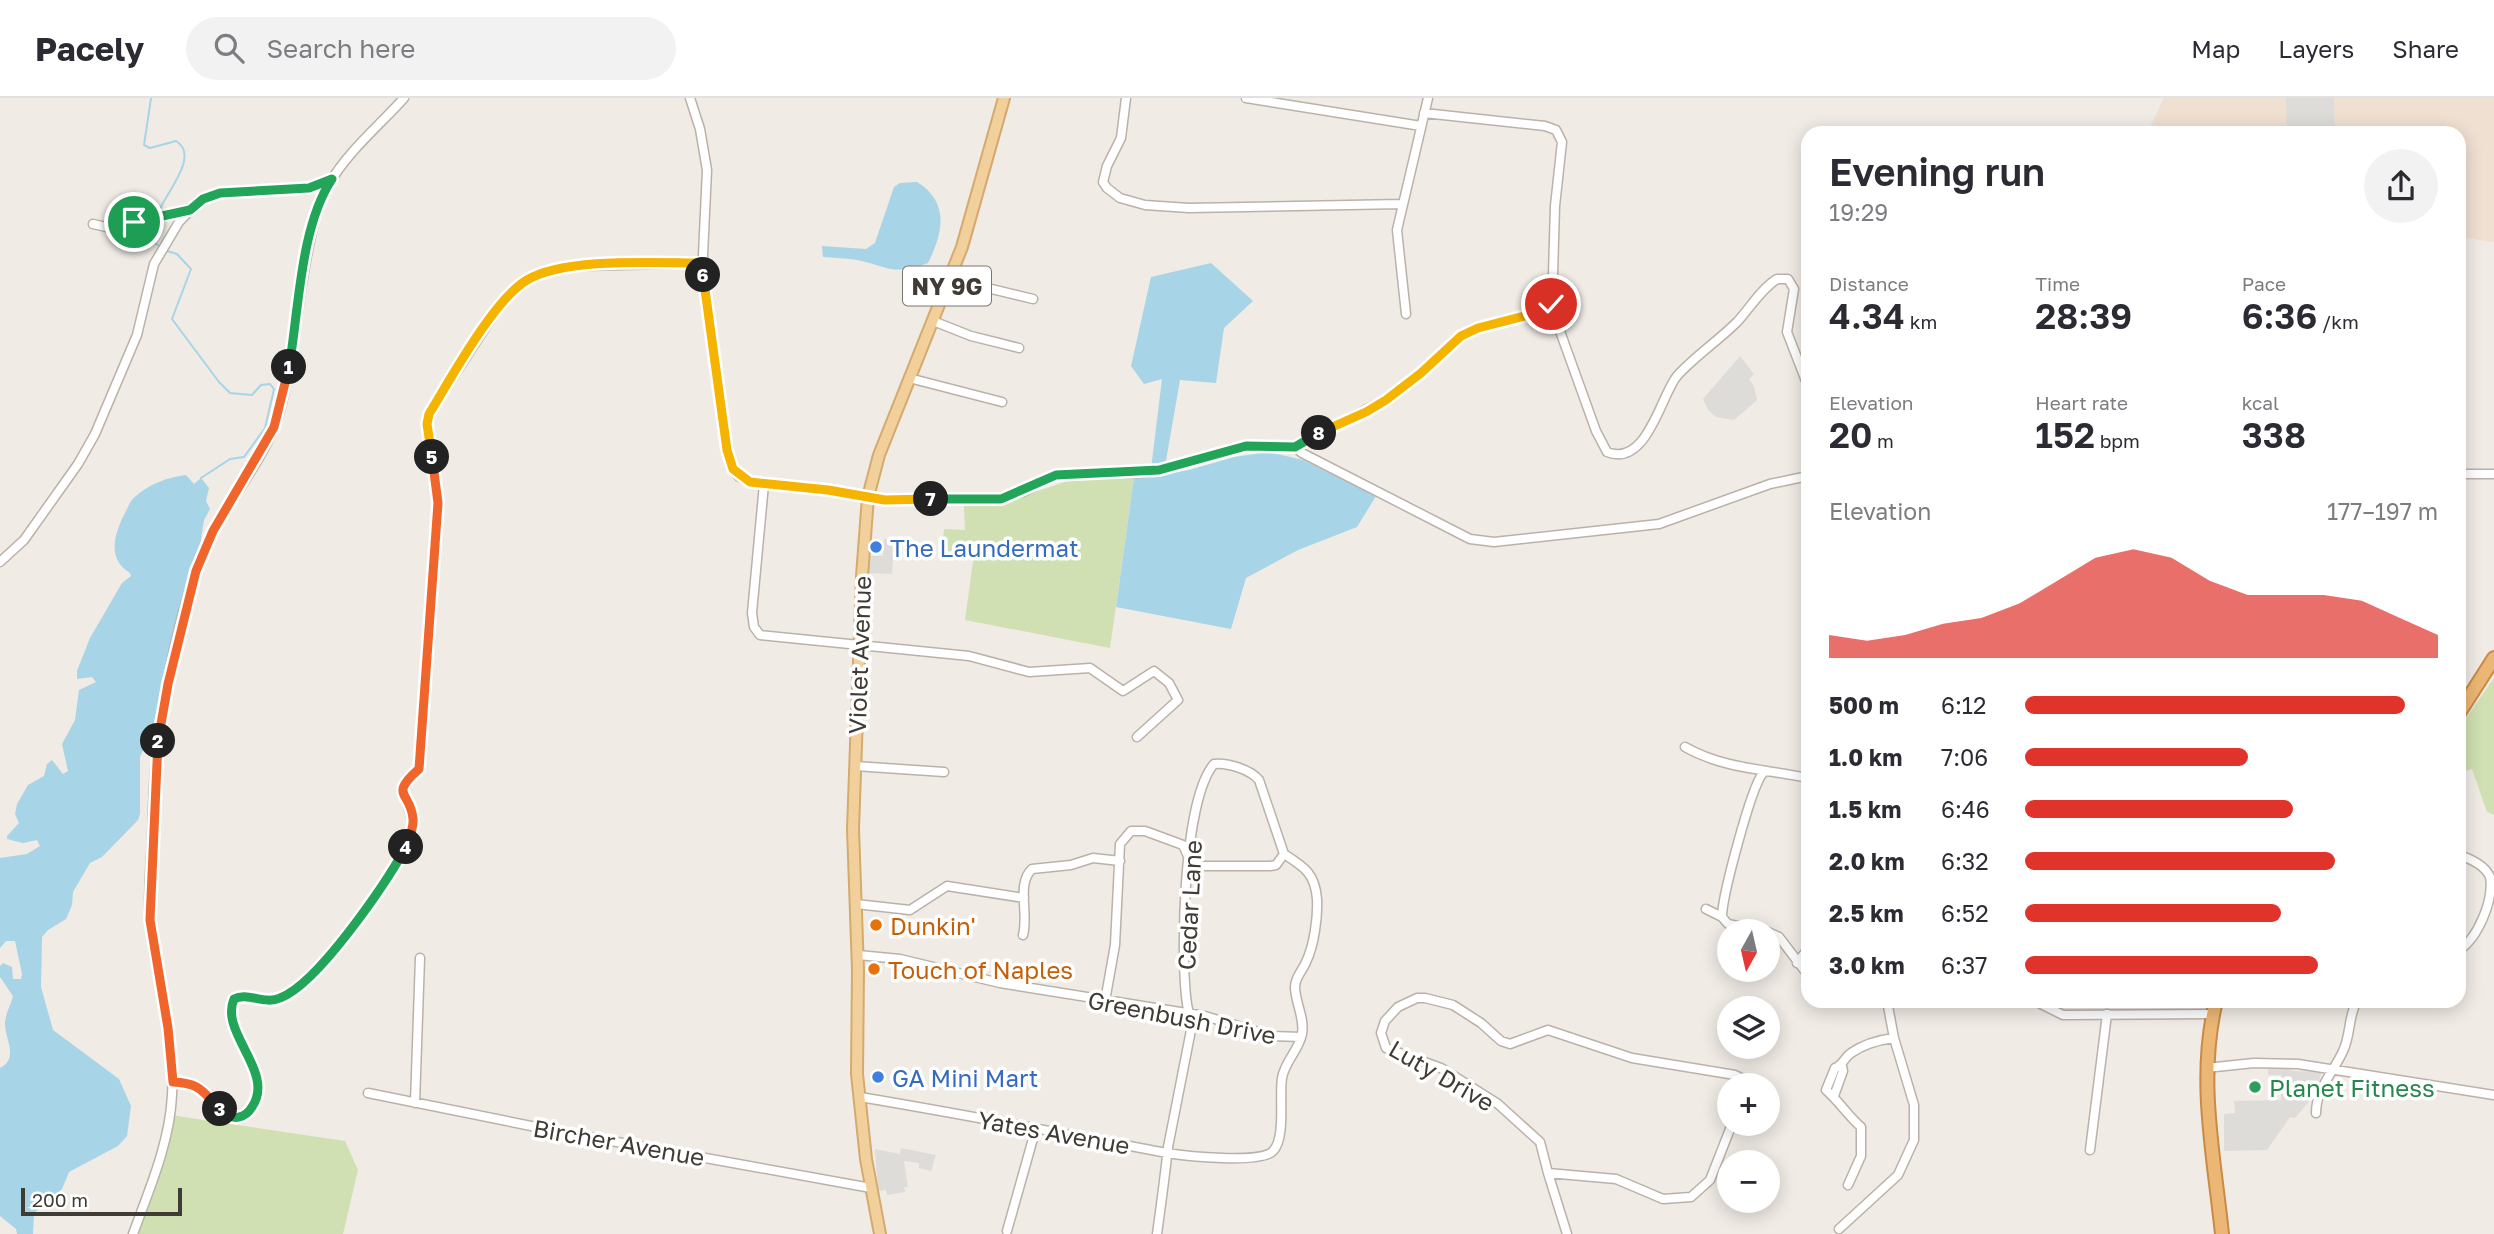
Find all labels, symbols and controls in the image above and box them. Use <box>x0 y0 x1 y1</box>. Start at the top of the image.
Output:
search box <box>186 17 676 80</box>
text: Pacely <box>35 29 144 68</box>
icon: search <box>210 29 248 67</box>
text: Search here <box>266 33 415 64</box>
text: Map <box>2191 34 2240 63</box>
text: Layers <box>2278 34 2354 63</box>
text: Share <box>2392 34 2459 63</box>
text: Evening run <box>1829 149 2045 194</box>
button: share <box>2364 149 2438 223</box>
pin <box>104 192 164 252</box>
text: 19:29 <box>1829 198 1888 226</box>
icon: arrive <box>115 203 153 241</box>
pin: 6 <box>686 258 720 292</box>
text: 6 <box>696 263 709 286</box>
road number: NY 9G <box>903 266 991 306</box>
text: Distance <box>1829 272 1909 295</box>
text: Time <box>2035 272 2080 295</box>
text: Pace <box>2242 272 2286 295</box>
pin <box>1521 274 1581 334</box>
icon: check <box>1532 285 1570 323</box>
text: 4.34 <box>1829 295 1905 337</box>
text: 28:39 <box>2035 295 2132 337</box>
text: 6:36 <box>2242 295 2317 337</box>
text: km <box>1905 310 1937 333</box>
text: /km <box>2317 310 2359 333</box>
pin: 1 <box>272 350 306 384</box>
text: 1 <box>284 355 293 378</box>
text: Elevation <box>1829 391 1914 414</box>
text: Heart rate <box>2035 391 2128 414</box>
text: kcal <box>2242 391 2279 414</box>
text: 20 <box>1829 414 1872 456</box>
text: 152 <box>2035 414 2095 456</box>
text: 338 <box>2242 414 2306 456</box>
pin: 8 <box>1302 416 1336 450</box>
text: 8 <box>1312 421 1325 444</box>
text: m <box>1872 429 1894 452</box>
text: bpm <box>2095 429 2140 452</box>
pin: 5 <box>414 440 450 474</box>
text: 5 <box>426 445 437 468</box>
pin: 7 <box>914 482 948 516</box>
text: 7 <box>925 487 936 510</box>
text: Elevation <box>1829 497 1931 525</box>
text: 177–197 m <box>2327 497 2438 525</box>
place label: The Laundermat <box>890 533 1079 562</box>
marker: The Laundermat <box>868 539 884 555</box>
street label: Violet Avenue <box>842 575 876 735</box>
text: 500 m <box>1829 691 1899 719</box>
text: 6:12 <box>1941 691 1986 719</box>
pin: 2 <box>140 724 176 758</box>
text: 2 <box>152 729 163 752</box>
text: 1.0 km <box>1829 743 1902 771</box>
text: 7:06 <box>1941 743 1988 771</box>
text: 1.5 km <box>1829 795 1901 823</box>
text: 6:46 <box>1941 795 1990 823</box>
pin: 4 <box>388 830 424 864</box>
text: 4 <box>400 835 411 858</box>
street label: Cedar Lane <box>1171 839 1207 971</box>
text: 2.0 km <box>1829 847 1905 875</box>
text: 6:32 <box>1941 847 1989 875</box>
text: 2.5 km <box>1829 899 1904 927</box>
text: 6:52 <box>1941 899 1989 927</box>
place label: Dunkin' <box>890 911 976 940</box>
marker: Dunkin' <box>868 917 884 933</box>
north arrow <box>1717 919 1780 982</box>
map controls <box>1717 919 1780 1213</box>
text: 3.0 km <box>1829 951 1905 979</box>
text: 6:37 <box>1941 951 1987 979</box>
place label: Touch of Naples <box>888 955 1073 984</box>
marker: Touch of Naples <box>866 961 882 977</box>
street label: Greenbush Drive <box>1086 985 1278 1049</box>
button: layers <box>1717 996 1780 1059</box>
street label: Luty Drive <box>1384 1033 1500 1117</box>
place label: GA Mini Mart <box>892 1063 1038 1092</box>
marker: GA Mini Mart <box>870 1069 886 1085</box>
button: + <box>1717 1073 1780 1136</box>
place label: Planet Fitness <box>2269 1073 2435 1102</box>
marker: Planet Fitness <box>2247 1079 2263 1095</box>
pin: 3 <box>202 1091 238 1126</box>
text: 3 <box>214 1097 225 1120</box>
street label: Yates Avenue <box>976 1104 1132 1160</box>
street label: Bircher Avenue <box>531 1113 707 1171</box>
button: − <box>1717 1150 1780 1213</box>
scale bar <box>21 1185 182 1217</box>
text: 200 m <box>32 1188 88 1211</box>

